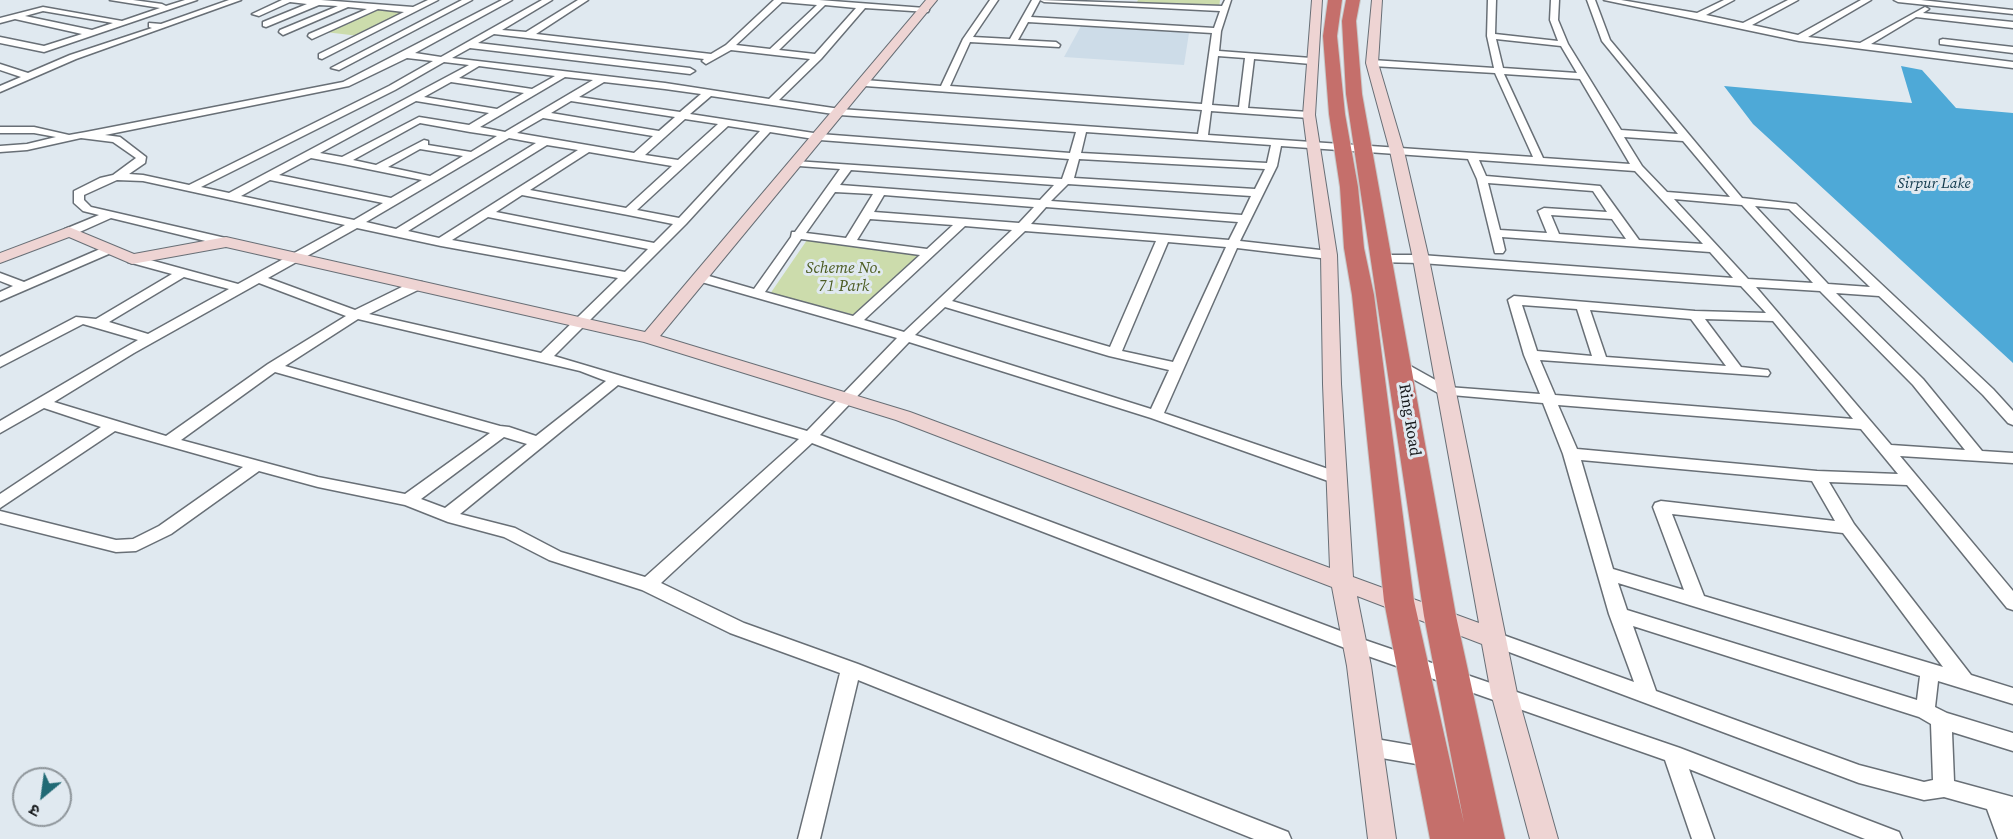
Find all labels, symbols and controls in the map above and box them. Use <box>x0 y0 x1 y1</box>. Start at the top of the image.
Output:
water label: Sirpur Lake <box>1898 175 1970 193</box>
park label: Scheme No. 71 Park <box>806 259 882 297</box>
street label: Ring Road <box>1394 382 1424 458</box>
north arrow <box>12 767 72 827</box>
text: उ <box>25 799 44 823</box>

